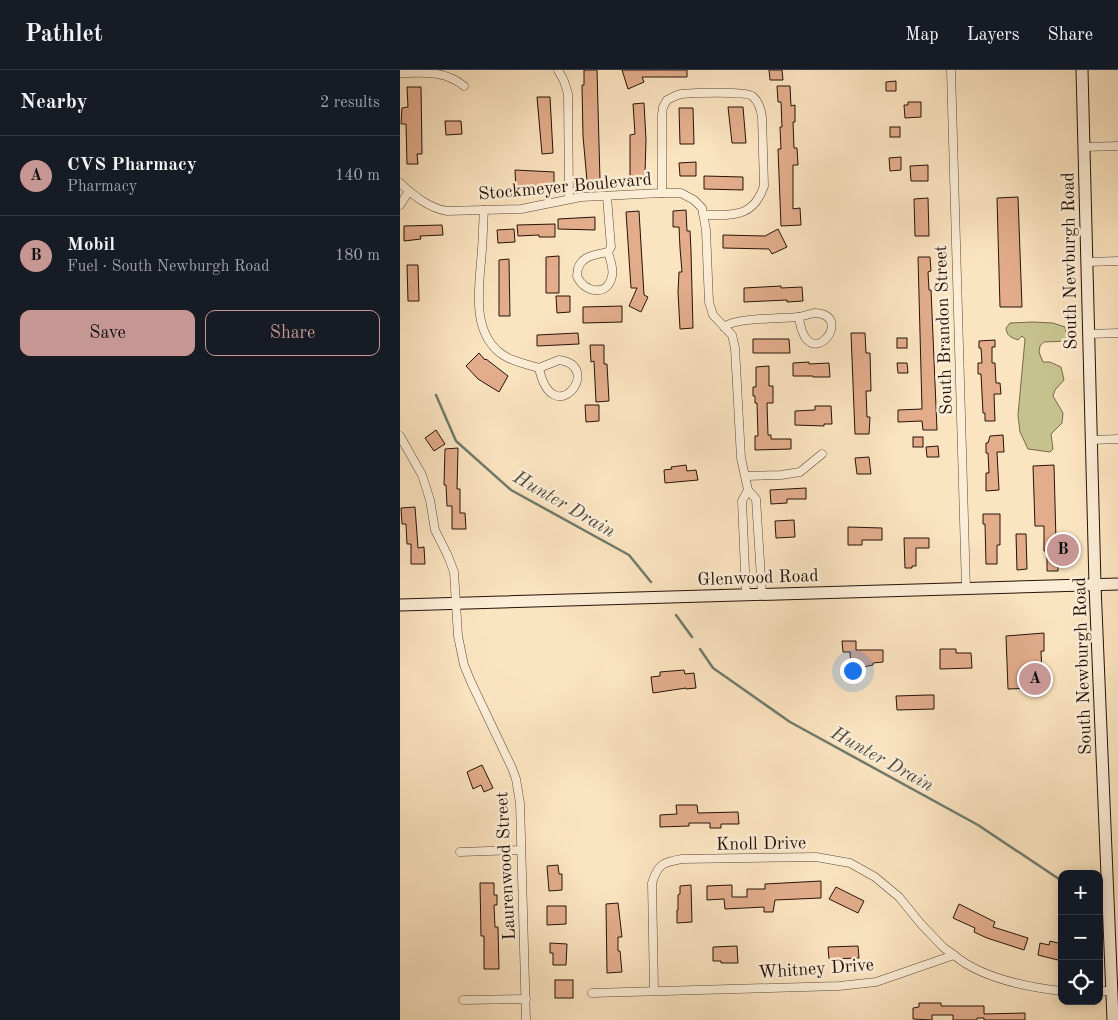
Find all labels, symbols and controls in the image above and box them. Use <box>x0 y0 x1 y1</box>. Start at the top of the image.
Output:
text: Pathlet <box>25 23 103 47</box>
text: Map <box>905 26 939 44</box>
text: Layers <box>967 26 1019 44</box>
text: Share <box>1047 26 1093 44</box>
text: Nearby <box>20 92 88 113</box>
text: 2 results <box>320 95 380 111</box>
text: CVS Pharmacy <box>67 156 197 175</box>
text: A <box>30 168 42 184</box>
text: 140 m <box>335 168 380 184</box>
street label: Stockmeyer Boulevard <box>477 170 653 204</box>
street label: South Newburgh Road <box>1059 172 1081 350</box>
text: Pharmacy <box>67 179 137 195</box>
text: Mobil <box>67 236 115 255</box>
street label: South Brandon Street <box>932 245 956 415</box>
text: B <box>30 248 42 264</box>
text: 180 m <box>335 248 380 264</box>
text: Fuel · South Newburgh Road <box>67 259 270 275</box>
button: Save <box>20 310 195 356</box>
button: Share <box>205 310 380 356</box>
water label: Hunter Drain <box>509 468 618 542</box>
pin: B <box>1047 531 1079 569</box>
street label: Glenwood Road <box>697 567 819 589</box>
street label: South Newburgh Road <box>1071 577 1095 755</box>
your location <box>840 658 866 684</box>
pin: A <box>1019 660 1051 698</box>
water label: Hunter Drain <box>826 724 936 796</box>
street label: Laurenwood Street <box>493 791 519 941</box>
street label: Knoll Drive <box>716 834 806 854</box>
map controls <box>1058 870 1103 1005</box>
button: + <box>1058 870 1103 915</box>
button: − <box>1058 915 1103 960</box>
street label: Whitney Drive <box>758 956 875 982</box>
button: locate <box>1058 960 1103 1005</box>

